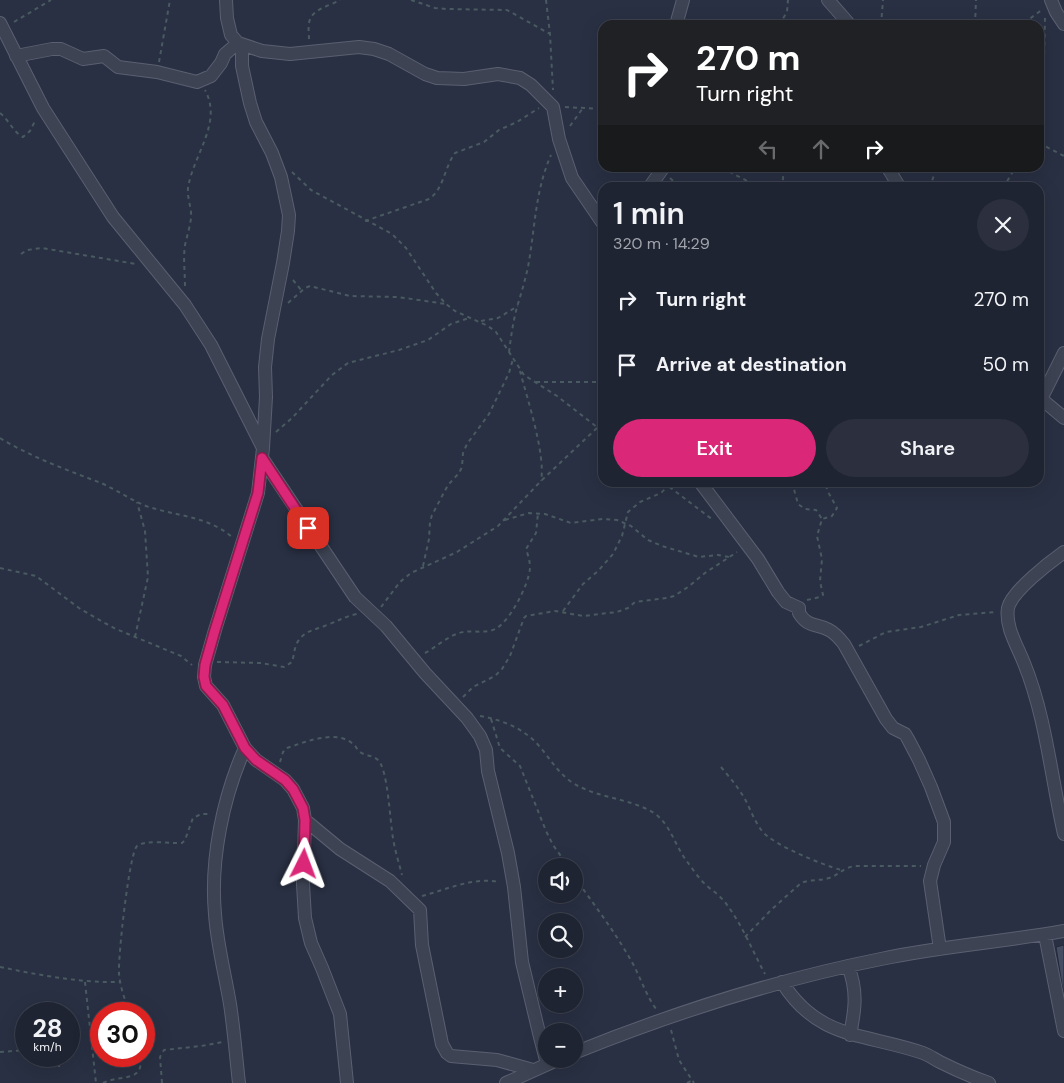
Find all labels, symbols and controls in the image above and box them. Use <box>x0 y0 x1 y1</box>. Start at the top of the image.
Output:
text: 270 m <box>696 35 800 81</box>
icon: right <box>613 40 678 105</box>
text: Turn right <box>696 79 793 108</box>
icon: left <box>754 135 782 163</box>
icon: ahead <box>807 135 835 163</box>
icon: right <box>860 135 888 163</box>
text: 1 min <box>613 194 685 233</box>
button: close <box>977 199 1029 251</box>
text: 320 m · 14:29 <box>613 233 710 254</box>
icon: right <box>613 286 641 314</box>
text: Turn right <box>656 287 746 312</box>
text: 270 m <box>974 287 1029 312</box>
icon: arrive <box>613 351 641 379</box>
text: Arrive at destination <box>656 352 847 377</box>
text: 50 m <box>982 352 1029 377</box>
button: Exit <box>613 419 816 477</box>
button: Share <box>826 419 1029 477</box>
pin <box>287 507 329 549</box>
icon: arrive <box>294 514 322 542</box>
position arrow <box>277 837 329 889</box>
map controls <box>538 858 583 1068</box>
button: sound <box>538 858 583 903</box>
button: search <box>538 913 583 958</box>
button: + <box>538 968 583 1013</box>
speed limit sign: 30 <box>90 1002 155 1067</box>
text: 28 <box>32 1012 63 1045</box>
button: − <box>538 1023 583 1068</box>
text: km/h <box>33 1039 62 1055</box>

